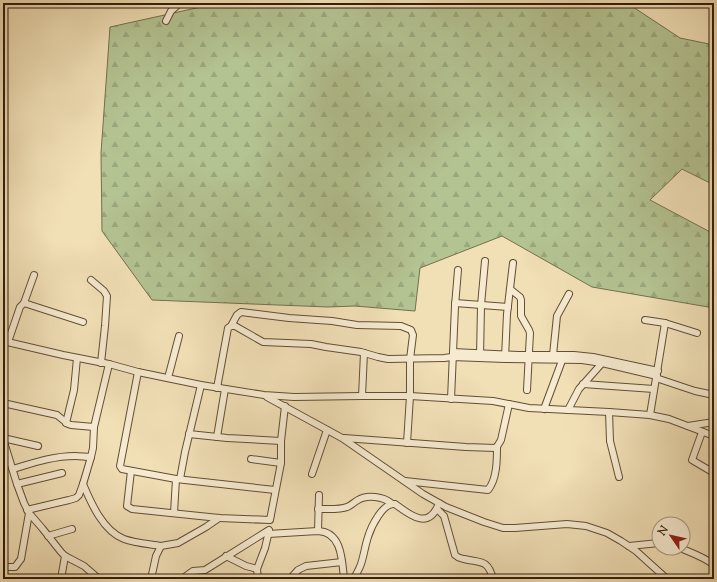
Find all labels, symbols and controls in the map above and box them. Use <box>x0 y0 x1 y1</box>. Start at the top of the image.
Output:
north arrow <box>651 516 691 556</box>
text: N <box>654 523 673 540</box>

